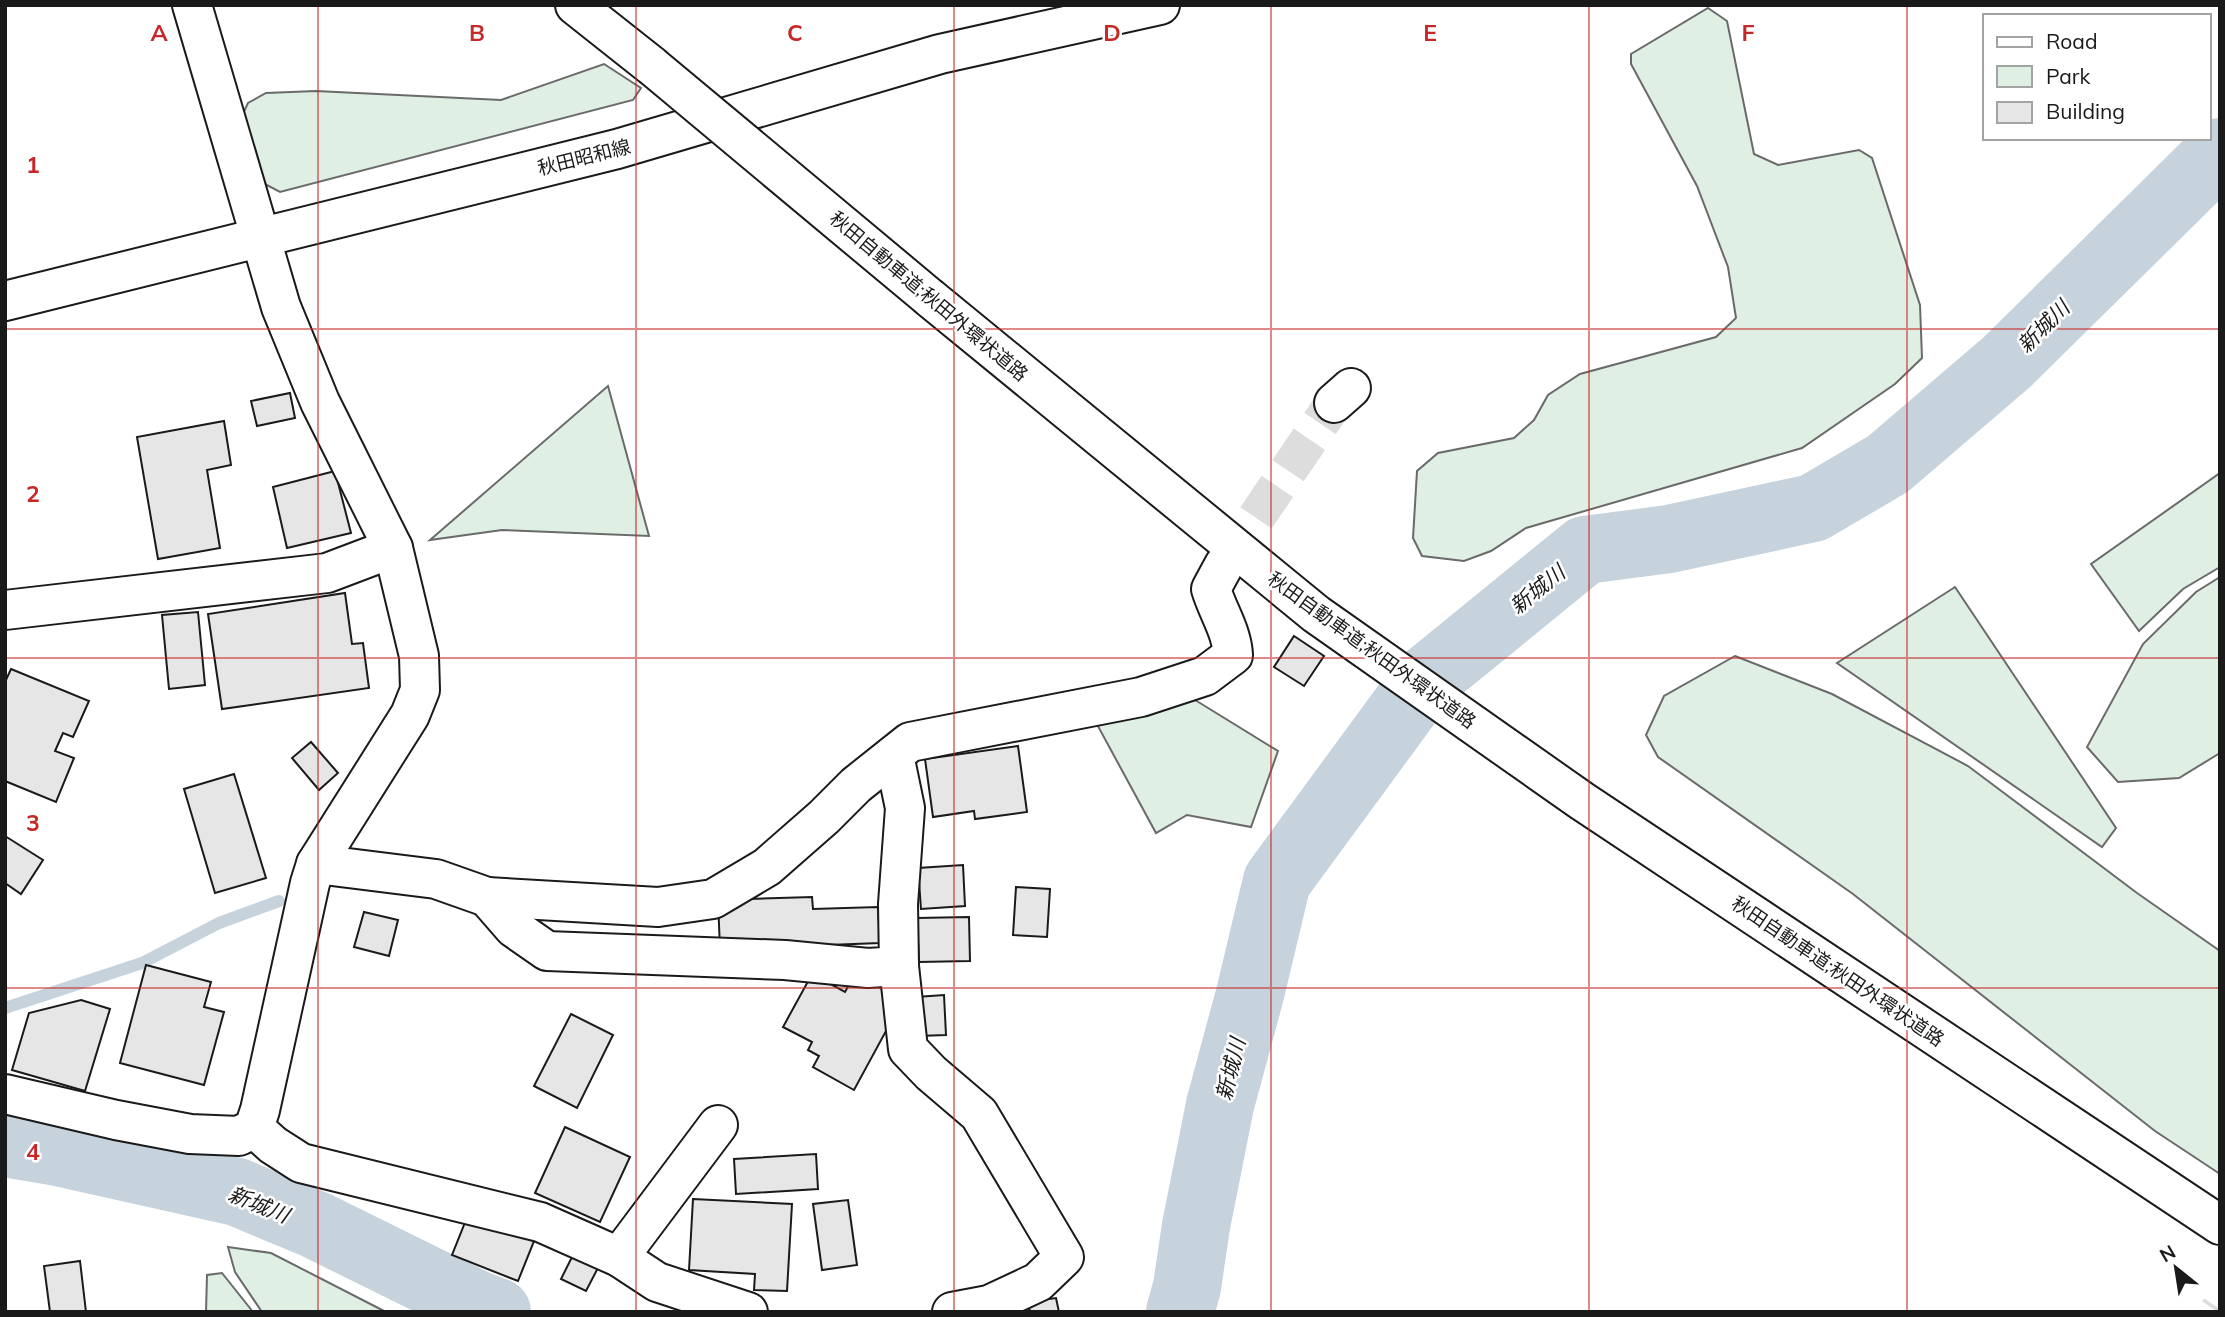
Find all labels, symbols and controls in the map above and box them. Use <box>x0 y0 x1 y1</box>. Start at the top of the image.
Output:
legend <box>1983 14 2211 140</box>
text: A <box>150 18 168 47</box>
text: B <box>469 18 485 47</box>
text: C <box>787 18 803 47</box>
text: D <box>1103 18 1121 47</box>
text: E <box>1423 18 1437 47</box>
text: F <box>1741 18 1755 47</box>
text: Road <box>2046 28 2097 54</box>
text: Park <box>2046 63 2090 89</box>
text: Building <box>2046 98 2125 124</box>
street label: 秋田昭和線 <box>535 134 633 180</box>
text: 1 <box>26 150 40 179</box>
street label: 秋田自動車道;秋田外環状道路 <box>825 206 1033 386</box>
water label: 新城川 <box>2012 293 2076 357</box>
text: 2 <box>26 479 40 508</box>
water label: 新城川 <box>1504 558 1571 619</box>
street label: 秋田自動車道;秋田外環状道路 <box>1263 566 1481 734</box>
text: 3 <box>26 808 40 837</box>
street label: 秋田自動車道;秋田外環状道路 <box>1727 891 1949 1051</box>
water label: 新城川 <box>1210 1033 1251 1103</box>
text: 4 <box>26 1137 40 1166</box>
water label: 新城川 <box>225 1180 295 1229</box>
north arrow <box>2141 1233 2211 1303</box>
text: N <box>2155 1239 2180 1267</box>

